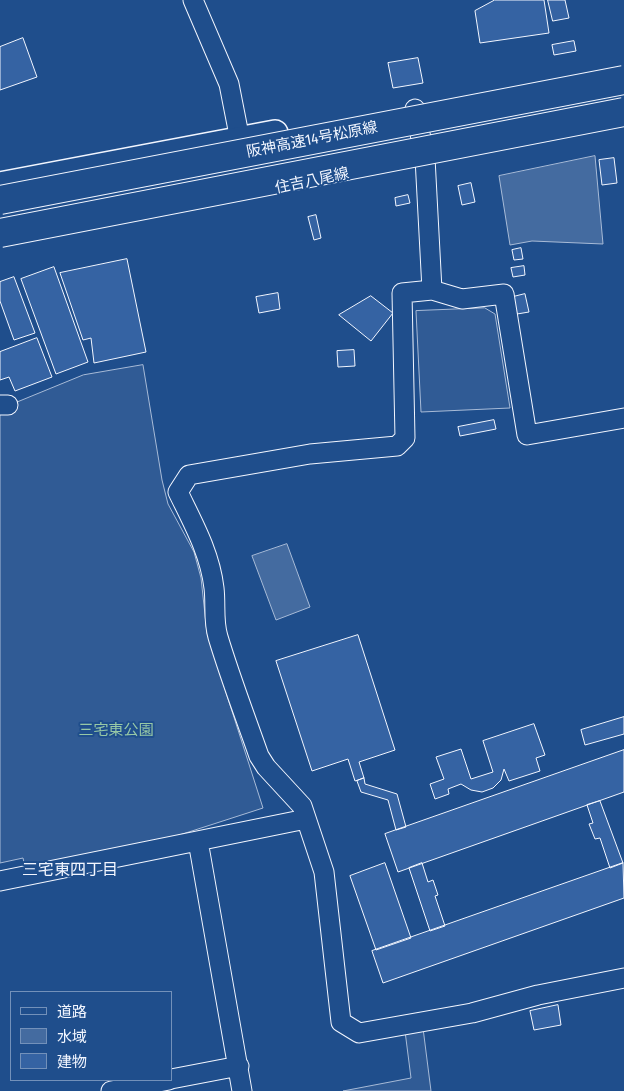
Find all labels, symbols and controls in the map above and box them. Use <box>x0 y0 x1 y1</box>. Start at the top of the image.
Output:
street label: 阪神高速14号松原線 <box>245 118 379 162</box>
street label: 住吉八尾線 <box>273 164 351 198</box>
park label: 三宅東公園 <box>79 722 153 740</box>
district label: 三宅東四丁目 <box>22 861 118 881</box>
legend <box>10 991 172 1081</box>
text: 道路 <box>57 1003 87 1021</box>
text: 水域 <box>57 1028 87 1046</box>
text: 建物 <box>57 1053 87 1071</box>

